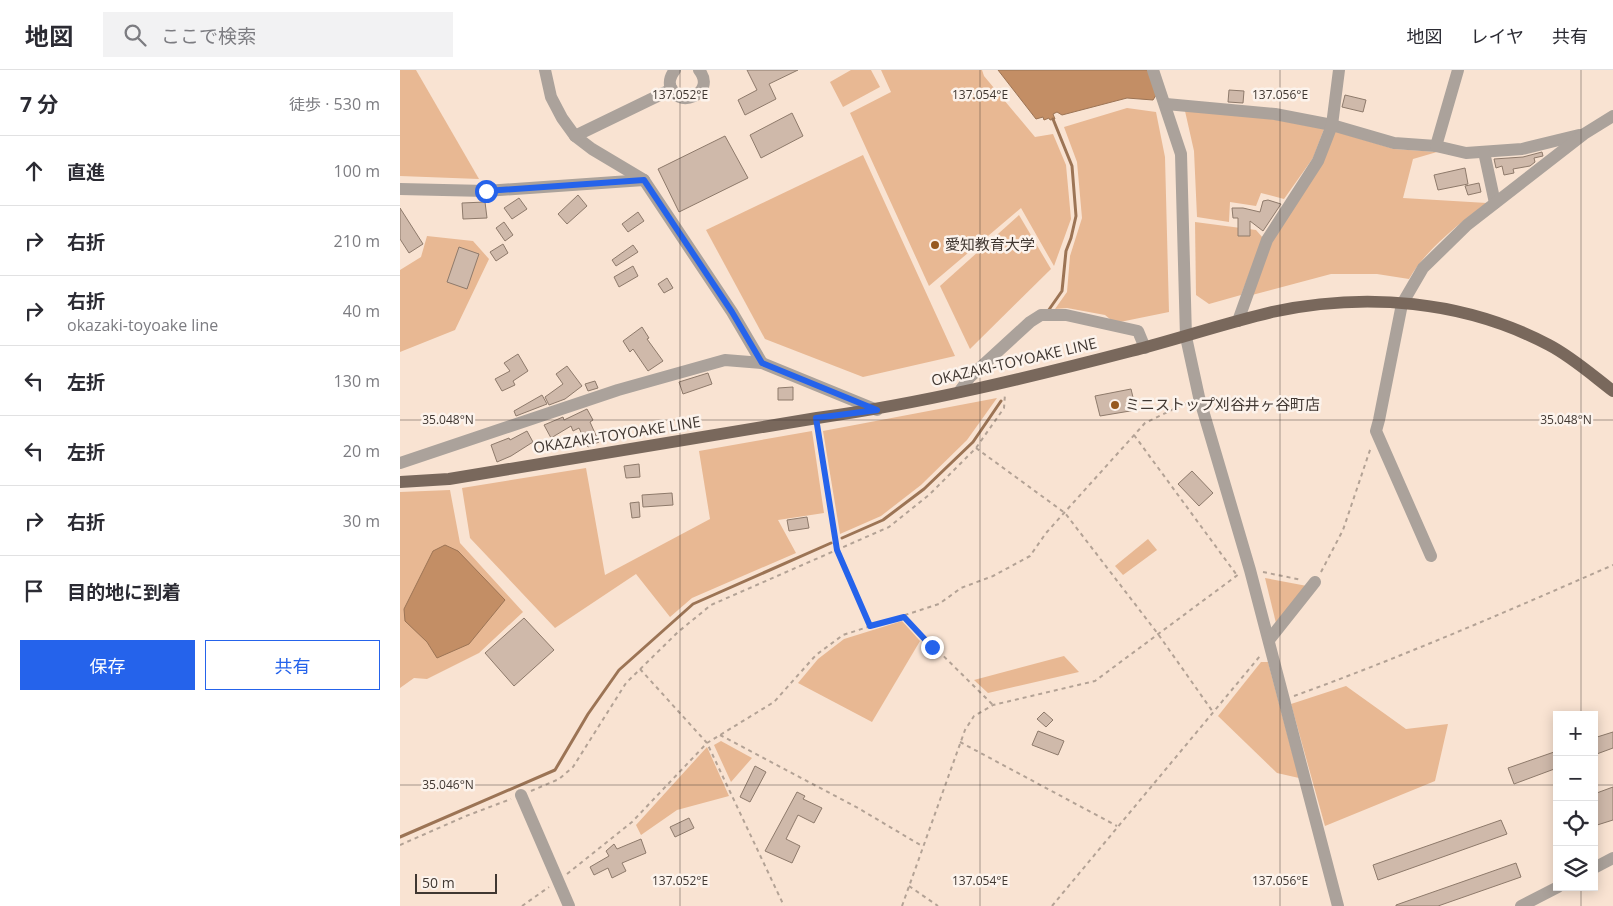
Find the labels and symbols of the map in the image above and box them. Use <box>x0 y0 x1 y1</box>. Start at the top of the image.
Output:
text: 137.052°E <box>652 86 708 103</box>
text: 137.054°E <box>952 86 1008 103</box>
text: 137.056°E <box>1252 86 1308 103</box>
route start <box>475 180 498 203</box>
place label: 愛知教育大学 <box>945 234 1035 254</box>
marker: 愛知教育大学 <box>929 239 941 251</box>
street label: OKAZAKI-TOYOAKE LINE <box>929 332 1098 390</box>
place label: ミニストップ刈谷井ヶ谷町店 <box>1125 394 1320 414</box>
marker: ミニストップ刈谷井ヶ谷町店 <box>1109 399 1121 411</box>
text: 35.048°N <box>422 411 474 428</box>
street label: OKAZAKI-TOYOAKE LINE <box>532 411 702 457</box>
text: 35.048°N <box>1540 411 1592 428</box>
route end <box>921 636 944 659</box>
text: 35.046°N <box>422 776 474 793</box>
scale bar <box>415 871 498 894</box>
text: 137.052°E <box>652 872 708 889</box>
text: 137.054°E <box>952 872 1008 889</box>
text: 137.056°E <box>1252 872 1308 889</box>

